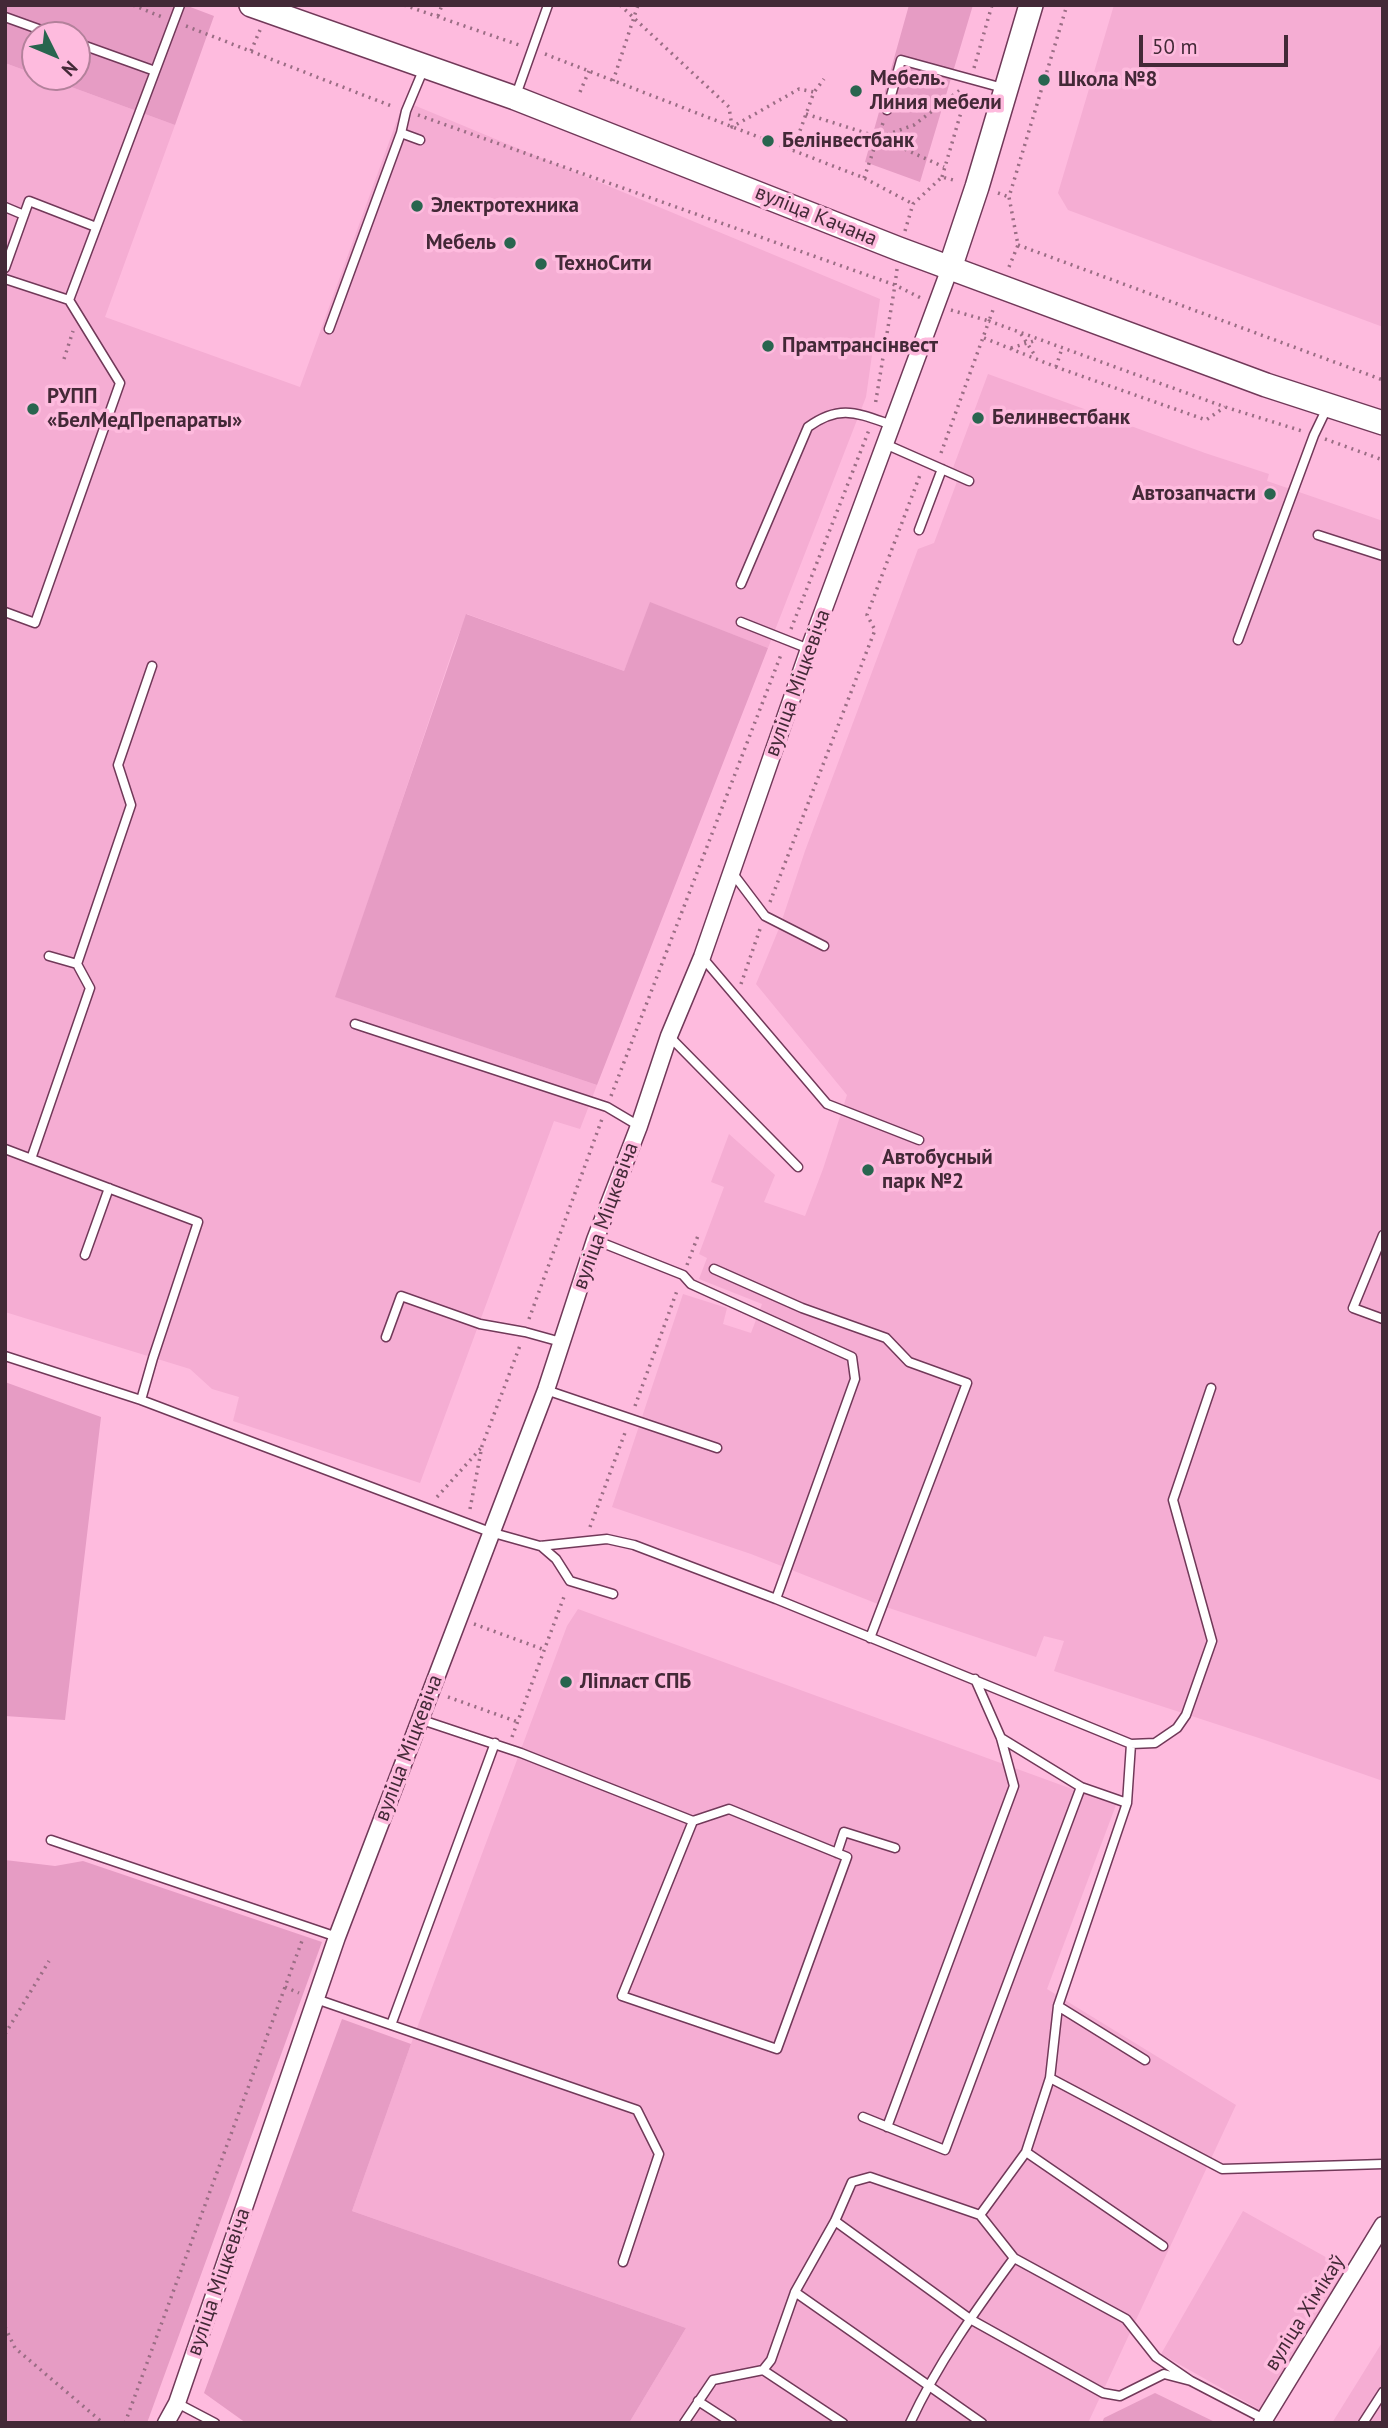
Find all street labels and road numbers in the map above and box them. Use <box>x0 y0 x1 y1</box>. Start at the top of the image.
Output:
street label: вуліца Качана <box>751 180 881 252</box>
street label: вуліца Міцкевіча <box>760 606 836 760</box>
street label: вуліца Міцкевіча <box>568 1139 644 1293</box>
street label: вуліца Міцкевіча <box>370 1671 448 1825</box>
street label: вуліца Міцкевіча <box>182 2205 256 2359</box>
street label: вуліца Хімікаў <box>1259 2250 1351 2376</box>

